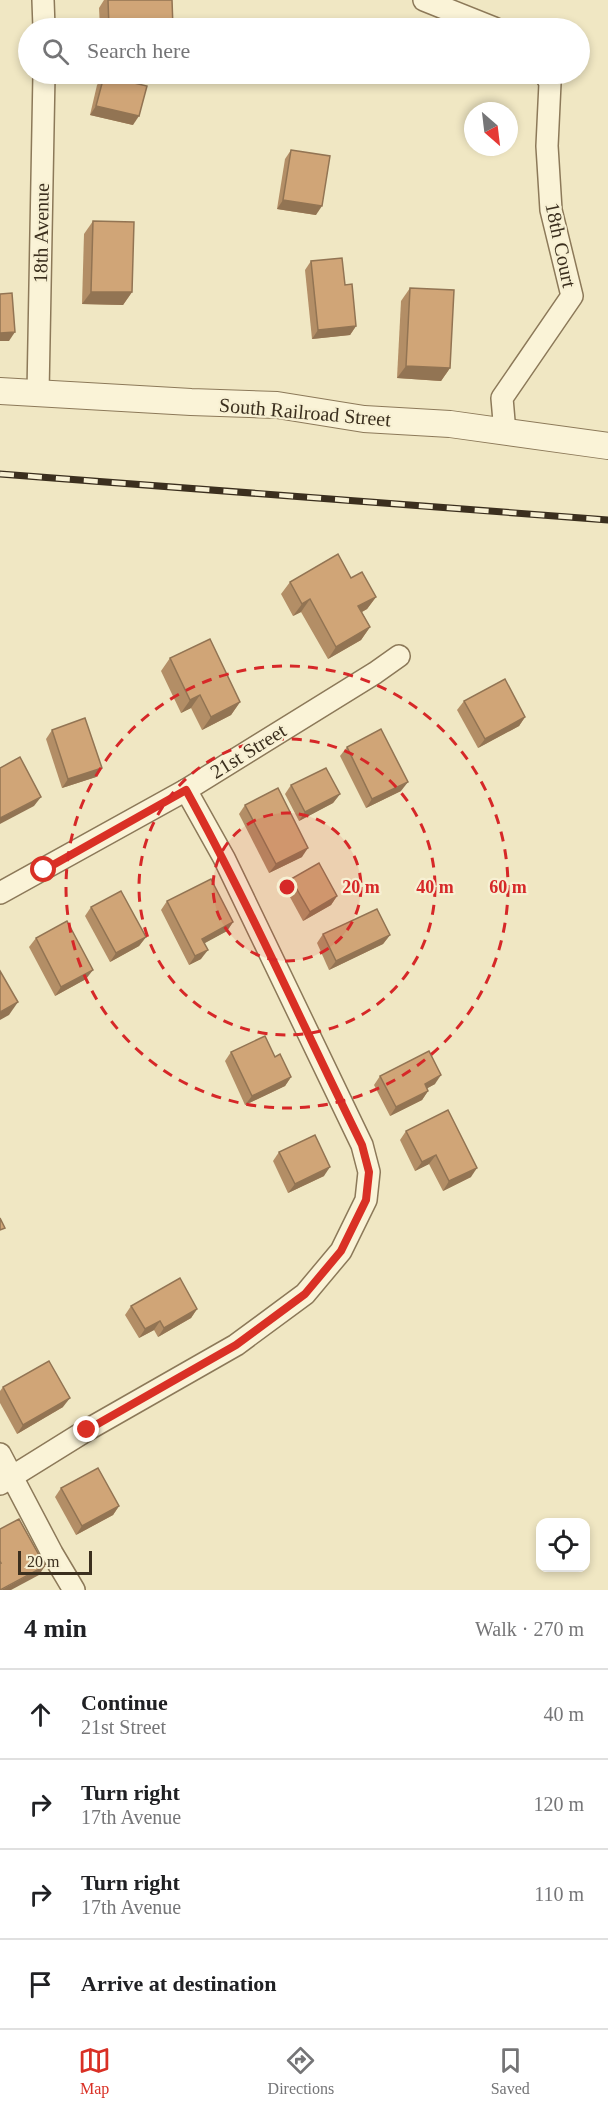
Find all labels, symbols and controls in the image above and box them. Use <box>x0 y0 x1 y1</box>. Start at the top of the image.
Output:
search box <box>18 18 590 84</box>
icon: search <box>39 35 72 68</box>
text: Search here <box>87 38 190 63</box>
north arrow <box>464 102 518 156</box>
street label: 18th Avenue <box>29 183 53 283</box>
street label: 18th Court <box>541 201 581 290</box>
street label: South Railroad Street <box>218 394 392 431</box>
street label: 21st Street <box>206 719 290 783</box>
route start <box>30 856 56 882</box>
centre of rings <box>277 877 297 897</box>
text: 20 m <box>342 877 380 897</box>
text: 40 m <box>416 877 454 897</box>
text: 60 m <box>489 877 527 897</box>
route end <box>73 1416 99 1442</box>
map controls <box>536 1518 590 1572</box>
button: locate <box>536 1518 590 1572</box>
scale bar <box>18 1548 92 1576</box>
text: 20 m <box>27 1553 59 1570</box>
text: 4 min <box>24 1614 87 1643</box>
text: Walk · 270 m <box>475 1618 584 1640</box>
text: Continue <box>81 1690 168 1715</box>
icon: ahead <box>24 1698 57 1731</box>
text: 40 m <box>543 1703 584 1725</box>
text: 21st Street <box>81 1716 166 1738</box>
text: Turn right <box>81 1780 180 1805</box>
icon: right <box>24 1788 57 1821</box>
text: 120 m <box>533 1793 584 1815</box>
text: 17th Avenue <box>81 1806 181 1828</box>
text: Turn right <box>81 1870 180 1895</box>
icon: right <box>24 1878 57 1911</box>
text: 110 m <box>534 1883 584 1905</box>
text: 17th Avenue <box>81 1896 181 1918</box>
icon: arrive <box>24 1968 57 2001</box>
text: Arrive at destination <box>81 1971 277 1996</box>
tab: Map <box>78 2044 111 2098</box>
tab: Directions <box>268 2044 334 2098</box>
tab: Saved <box>491 2044 530 2098</box>

